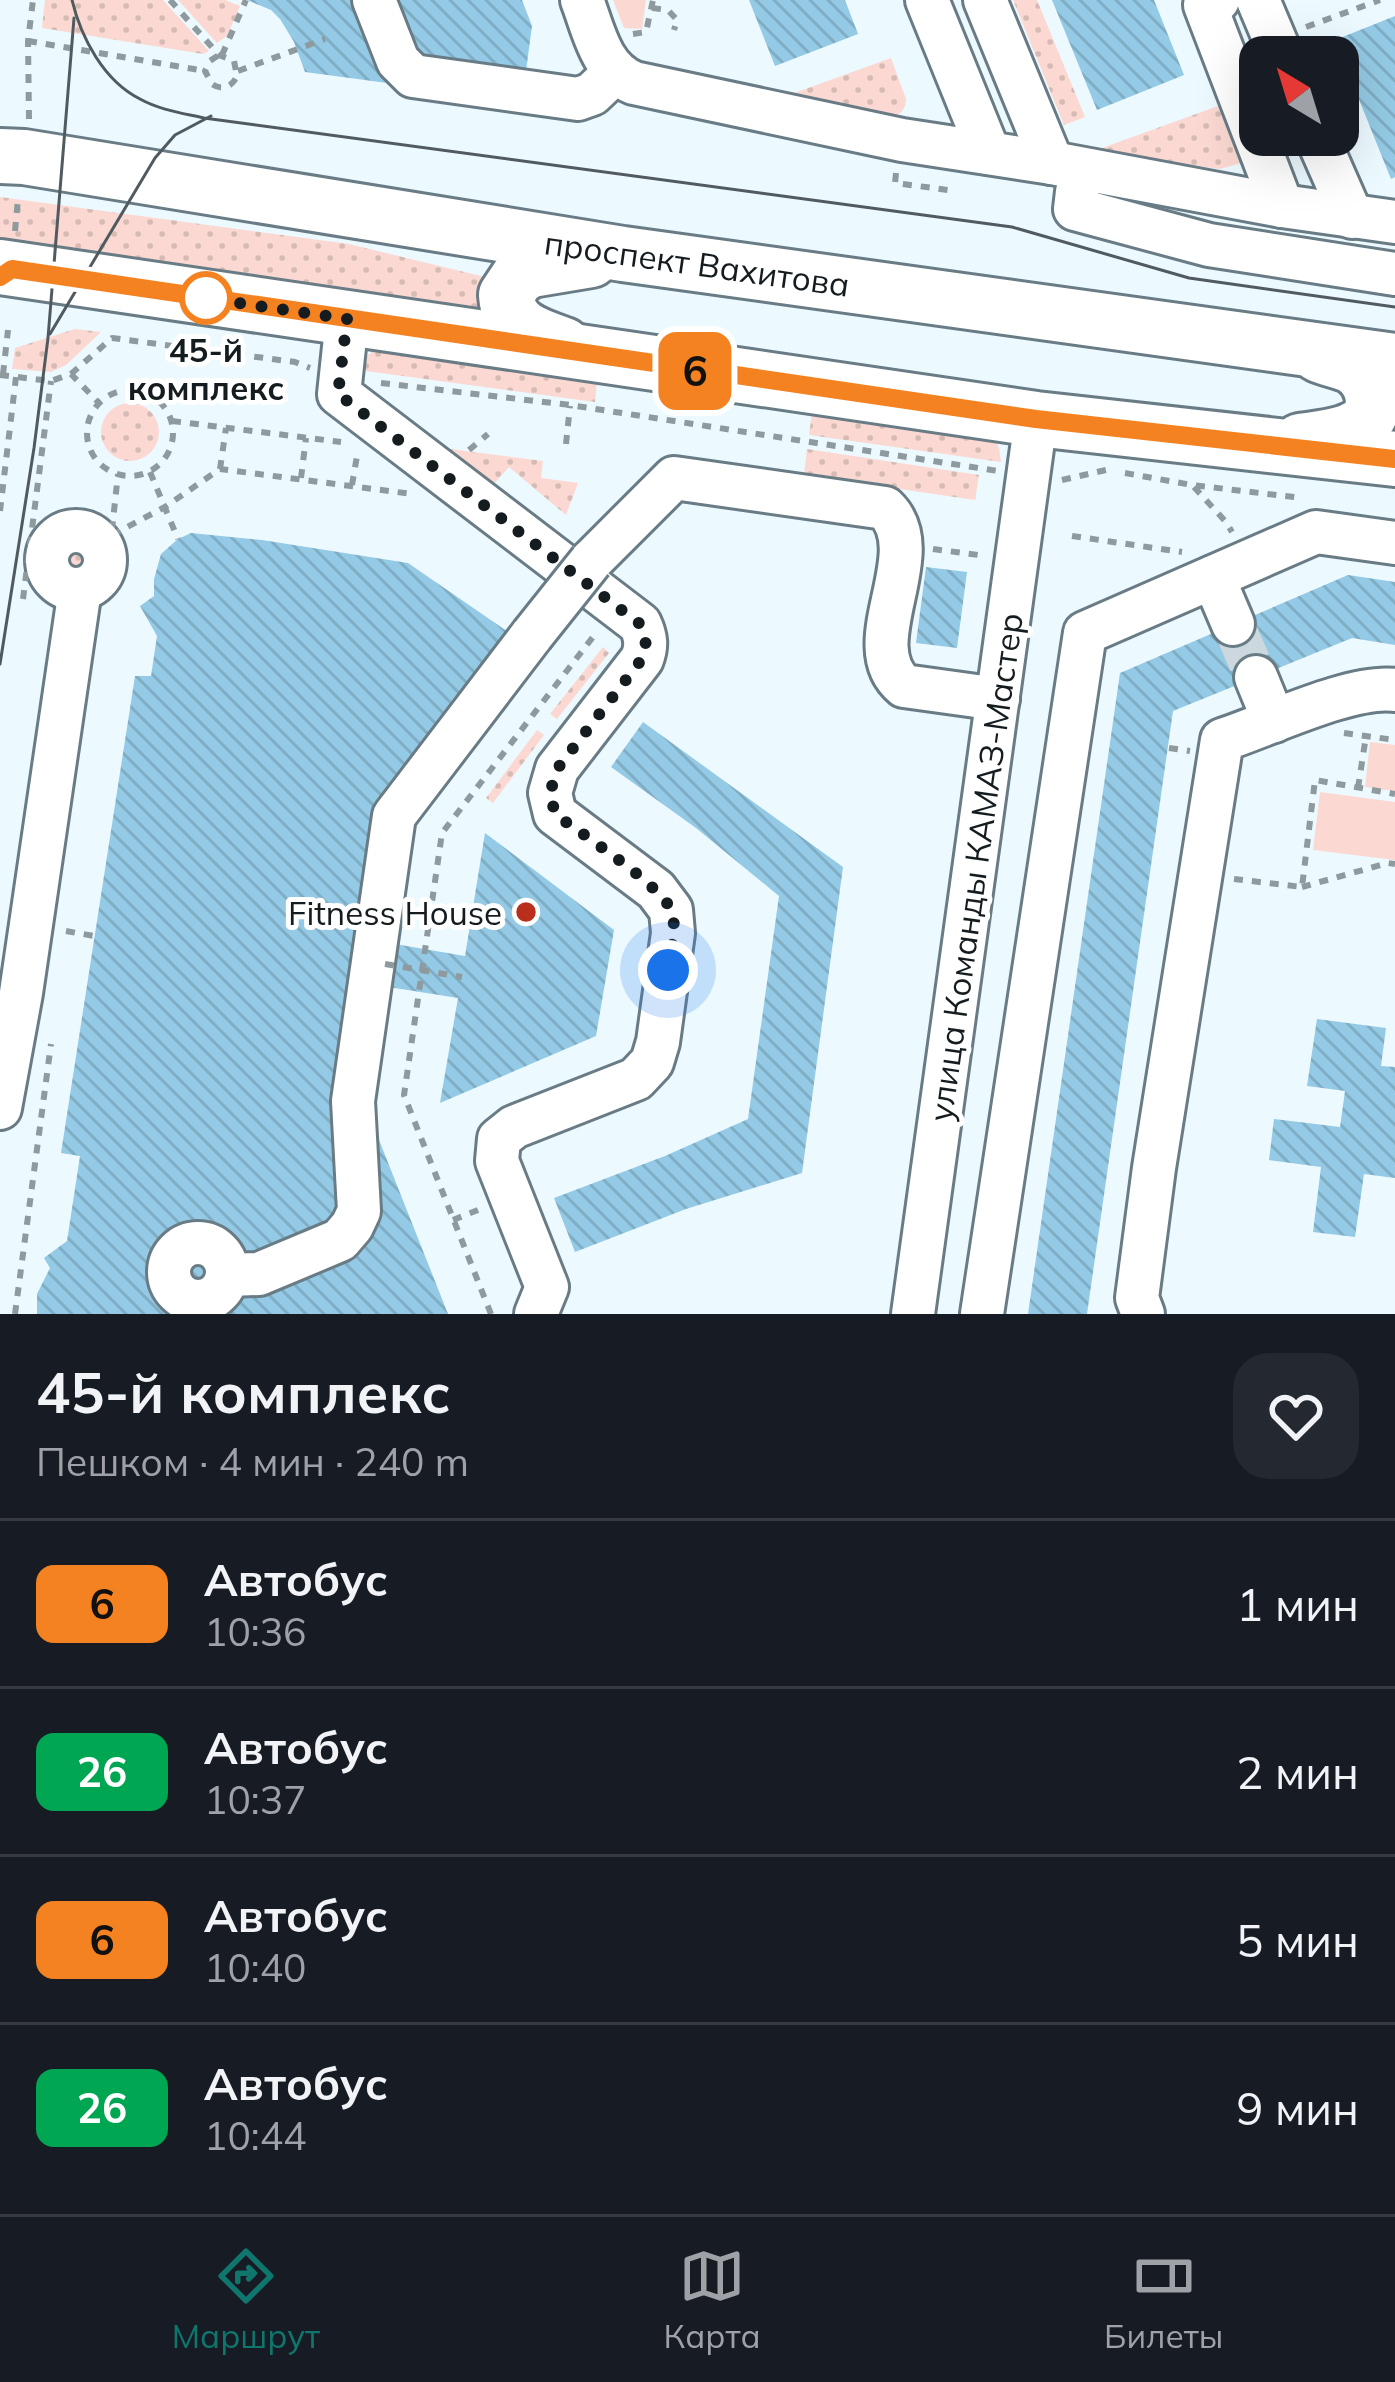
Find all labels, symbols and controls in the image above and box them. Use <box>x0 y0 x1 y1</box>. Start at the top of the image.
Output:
north arrow <box>1239 36 1359 156</box>
map controls <box>1239 36 1359 156</box>
street label: проспект Вахитова <box>542 221 852 305</box>
marker: 45-й комплекс <box>181 273 231 323</box>
place label: 45-й комплекс <box>128 329 284 408</box>
line badge: 6 <box>656 332 734 410</box>
text: 6 <box>682 344 708 397</box>
street label: улица Команды КАМАЗ-Мастер <box>919 610 1031 1124</box>
place label: Fitness House <box>288 892 502 933</box>
marker: Fitness House <box>513 899 539 925</box>
your location <box>638 940 698 1000</box>
button: heart <box>1233 1353 1359 1479</box>
text: 45-й комплекс <box>36 1356 451 1427</box>
text: Пешком · 4 мин · 240 m <box>36 1437 469 1486</box>
text: Автобус <box>204 1551 388 1607</box>
text: 1 мин <box>1236 1576 1359 1632</box>
text: 6 <box>89 1577 115 1630</box>
text: 10:36 <box>204 1607 307 1656</box>
text: Автобус <box>204 1719 388 1775</box>
text: 2 мин <box>1236 1744 1359 1800</box>
text: 26 <box>77 1745 127 1798</box>
text: 10:37 <box>204 1775 307 1824</box>
text: Автобус <box>204 1887 388 1943</box>
text: 5 мин <box>1236 1912 1359 1968</box>
text: 6 <box>89 1913 115 1966</box>
text: 10:40 <box>204 1943 307 1992</box>
text: Автобус <box>204 2055 388 2111</box>
text: 9 мин <box>1236 2080 1359 2136</box>
text: 26 <box>77 2081 127 2134</box>
text: 10:44 <box>204 2111 307 2160</box>
tab: Маршрут <box>172 2243 320 2356</box>
tab: Карта <box>664 2243 761 2356</box>
tab: Билеты <box>1104 2243 1223 2356</box>

